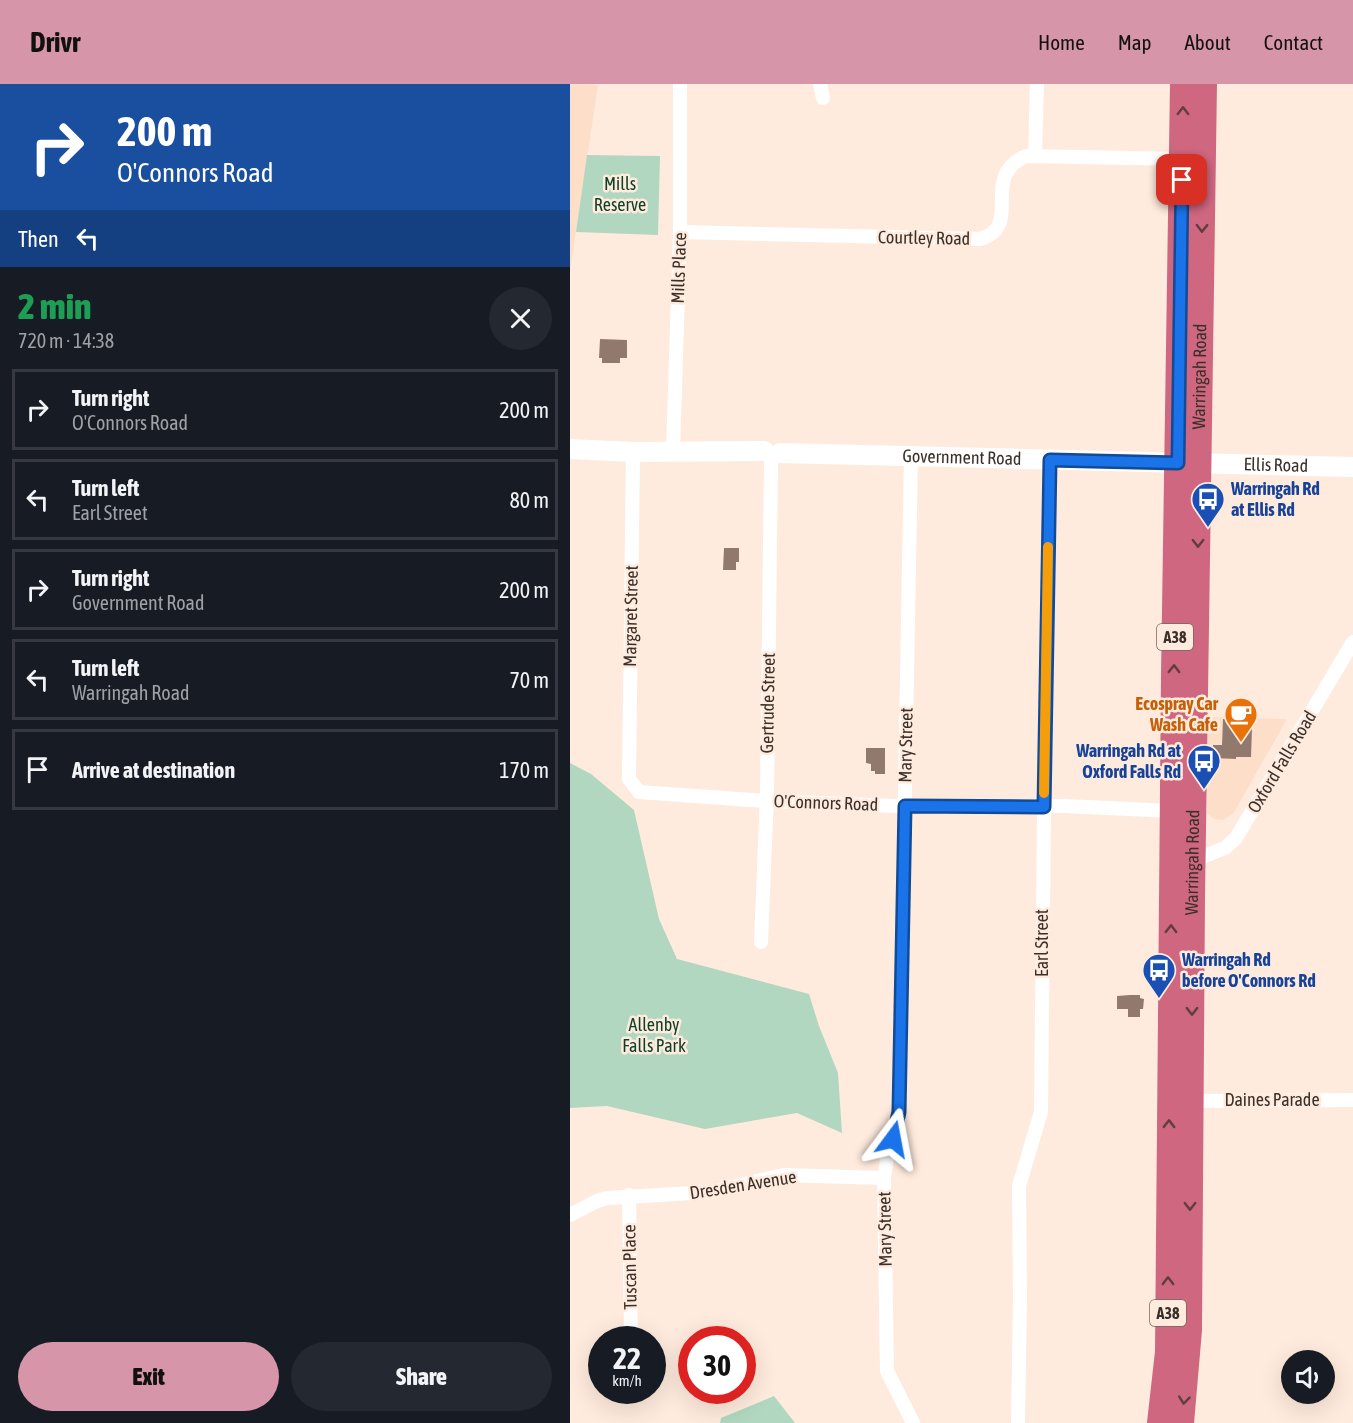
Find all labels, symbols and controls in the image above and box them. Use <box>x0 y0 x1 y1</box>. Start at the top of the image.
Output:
text: Drivr <box>30 26 80 58</box>
text: Home <box>1038 30 1085 54</box>
text: Map <box>1118 30 1152 54</box>
text: About <box>1185 30 1231 54</box>
text: Contact <box>1264 30 1323 54</box>
one-way arrow <box>1177 106 1189 115</box>
text: 200 m <box>117 107 212 155</box>
icon: right <box>18 108 96 186</box>
pin <box>1156 154 1207 205</box>
text: O'Connors Road <box>117 157 274 188</box>
icon: arrive <box>1165 163 1198 196</box>
park label: Mills Reserve <box>594 173 646 215</box>
icon: left <box>71 222 104 255</box>
one-way arrow <box>1196 223 1208 232</box>
text: Then <box>18 226 59 252</box>
street label: Courtley Road <box>878 226 970 249</box>
street label: Mills Place <box>667 232 690 304</box>
text: 2 min <box>18 285 92 327</box>
button: close <box>489 287 552 350</box>
street label: Warringah Road <box>1188 323 1210 429</box>
text: 720 m · 14:38 <box>18 329 114 352</box>
text: Turn right <box>72 385 149 411</box>
icon: right <box>21 393 54 426</box>
text: 200 m <box>499 397 549 423</box>
text: O'Connors Road <box>72 411 188 434</box>
street label: Government Road <box>902 445 1022 469</box>
street label: Ellis Road <box>1243 453 1308 476</box>
text: Turn left <box>72 475 139 501</box>
place label: Warringah Rd at Ellis Rd <box>1230 478 1320 520</box>
bus stop icon: Warringah Rd at Ellis Rd <box>1190 481 1226 528</box>
icon: left <box>21 483 54 516</box>
text: 80 m <box>509 487 549 513</box>
text: Earl Street <box>72 501 148 524</box>
one-way arrow <box>1192 538 1204 547</box>
text: Turn right <box>72 565 149 591</box>
street label: Margaret Street <box>619 565 642 667</box>
icon: right <box>21 573 54 606</box>
text: 200 m <box>499 577 549 603</box>
text: Government Road <box>72 591 204 614</box>
road number: A38 <box>1157 624 1193 650</box>
street label: Gertrude Street <box>756 652 779 754</box>
text: Turn left <box>72 655 139 681</box>
icon: left <box>21 663 54 696</box>
one-way arrow <box>1168 664 1181 673</box>
text: 70 m <box>509 667 549 693</box>
text: Warringah Road <box>72 681 189 704</box>
place label: Ecospray Car Wash Cafe <box>1135 693 1219 735</box>
cafe icon: Ecospray Car Wash Cafe <box>1223 696 1259 743</box>
street label: Mary Street <box>894 707 917 783</box>
street label: Oxford Falls Road <box>1243 707 1320 817</box>
place label: Warringah Rd at Oxford Falls Rd <box>1075 740 1182 782</box>
bus stop icon: Warringah Rd at Oxford Falls Rd <box>1186 743 1222 790</box>
icon: arrive <box>21 753 54 786</box>
text: Arrive at destination <box>72 757 235 783</box>
text: 170 m <box>499 757 549 783</box>
street label: O'Connors Road <box>773 790 879 815</box>
street label: Warringah Road <box>1181 809 1203 915</box>
street label: Earl Street <box>1031 909 1052 977</box>
one-way arrow <box>1165 924 1177 933</box>
place label: Warringah Rd before O'Connors Rd <box>1181 949 1316 991</box>
bus stop icon: Warringah Rd before O'Connors Rd <box>1141 952 1177 999</box>
one-way arrow <box>1186 1006 1198 1015</box>
park label: Allenby Falls Park <box>622 1014 686 1056</box>
street label: Daines Parade <box>1224 1089 1320 1110</box>
position arrow <box>861 1107 925 1171</box>
one-way arrow <box>1163 1119 1175 1128</box>
street label: Dresden Avenue <box>688 1166 798 1203</box>
street label: Mary Street <box>873 1191 896 1267</box>
one-way arrow <box>1184 1201 1196 1210</box>
street label: Tuscan Place <box>618 1224 641 1310</box>
one-way arrow <box>1162 1276 1174 1285</box>
road number: A38 <box>1150 1300 1186 1326</box>
speed limit sign: 30 <box>678 1326 756 1404</box>
text: 22 <box>613 1341 641 1375</box>
button: Exit <box>18 1342 279 1411</box>
button: Share <box>291 1342 552 1411</box>
map controls <box>1281 1350 1335 1404</box>
button: sound <box>1281 1350 1335 1404</box>
text: km/h <box>612 1372 642 1389</box>
one-way arrow <box>1178 1396 1191 1405</box>

